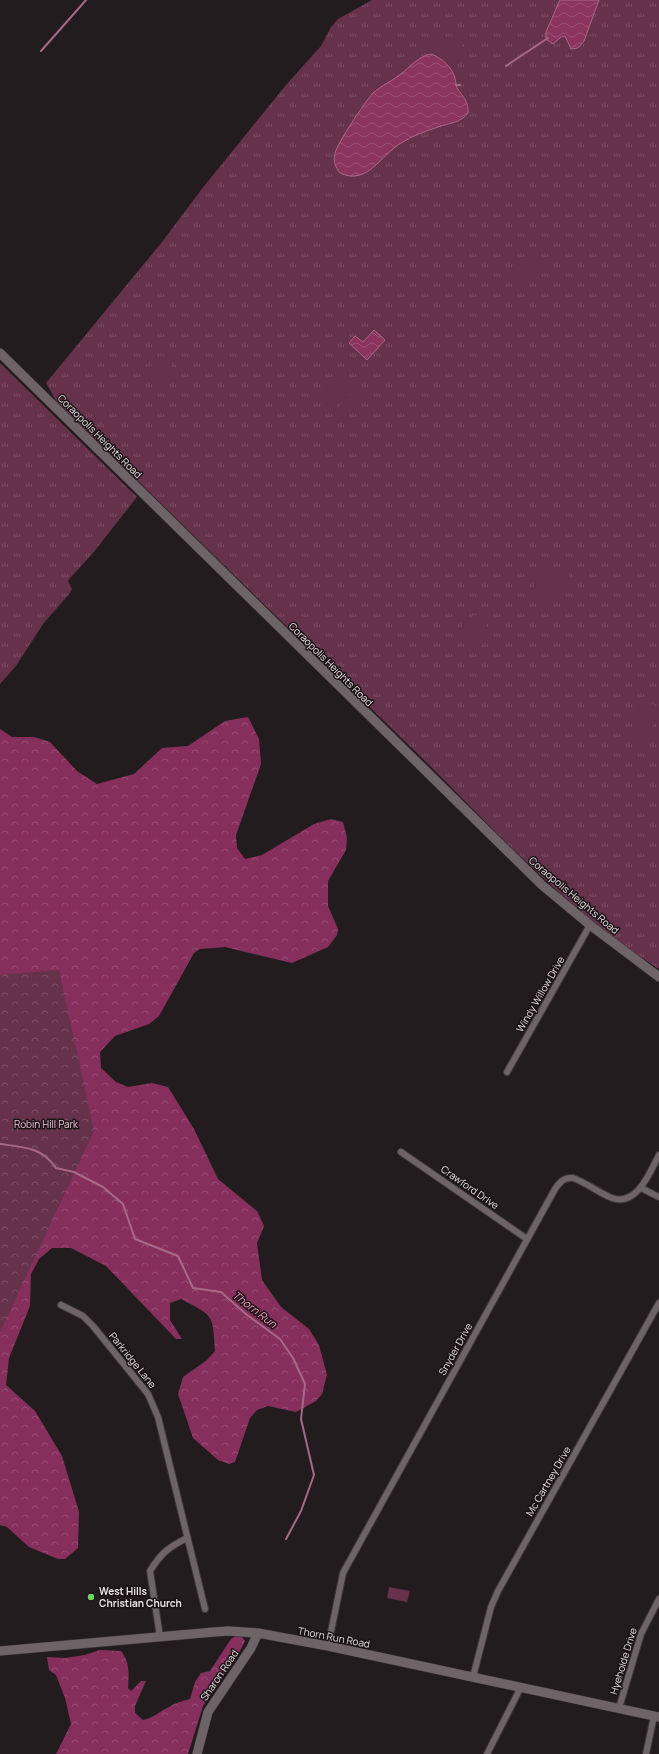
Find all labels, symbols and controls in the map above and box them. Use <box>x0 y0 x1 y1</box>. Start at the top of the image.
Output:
street label: Coraopolis Heights Road <box>55 391 145 481</box>
street label: Coraopolis Heights Road <box>286 619 376 709</box>
street label: Coraopolis Heights Road <box>526 853 622 937</box>
street label: Windy Willow Drive <box>513 953 568 1035</box>
park label: Robin Hill Park <box>14 1117 79 1131</box>
street label: Crawford Drive <box>438 1162 502 1212</box>
water label: Thorn Run <box>230 1287 281 1331</box>
street label: Snyder Drive <box>435 1320 475 1378</box>
street label: Parkridge Lane <box>106 1329 160 1391</box>
street label: Mc Cartney Drive <box>522 1443 574 1519</box>
place label: West Hills Christian Church <box>99 1584 182 1610</box>
marker: West Hills Christian Church <box>86 1592 96 1602</box>
street label: Thorn Run Road <box>297 1623 371 1651</box>
street label: Hyeholde Drive <box>606 1626 640 1696</box>
street label: Sharon Road <box>197 1647 241 1703</box>

